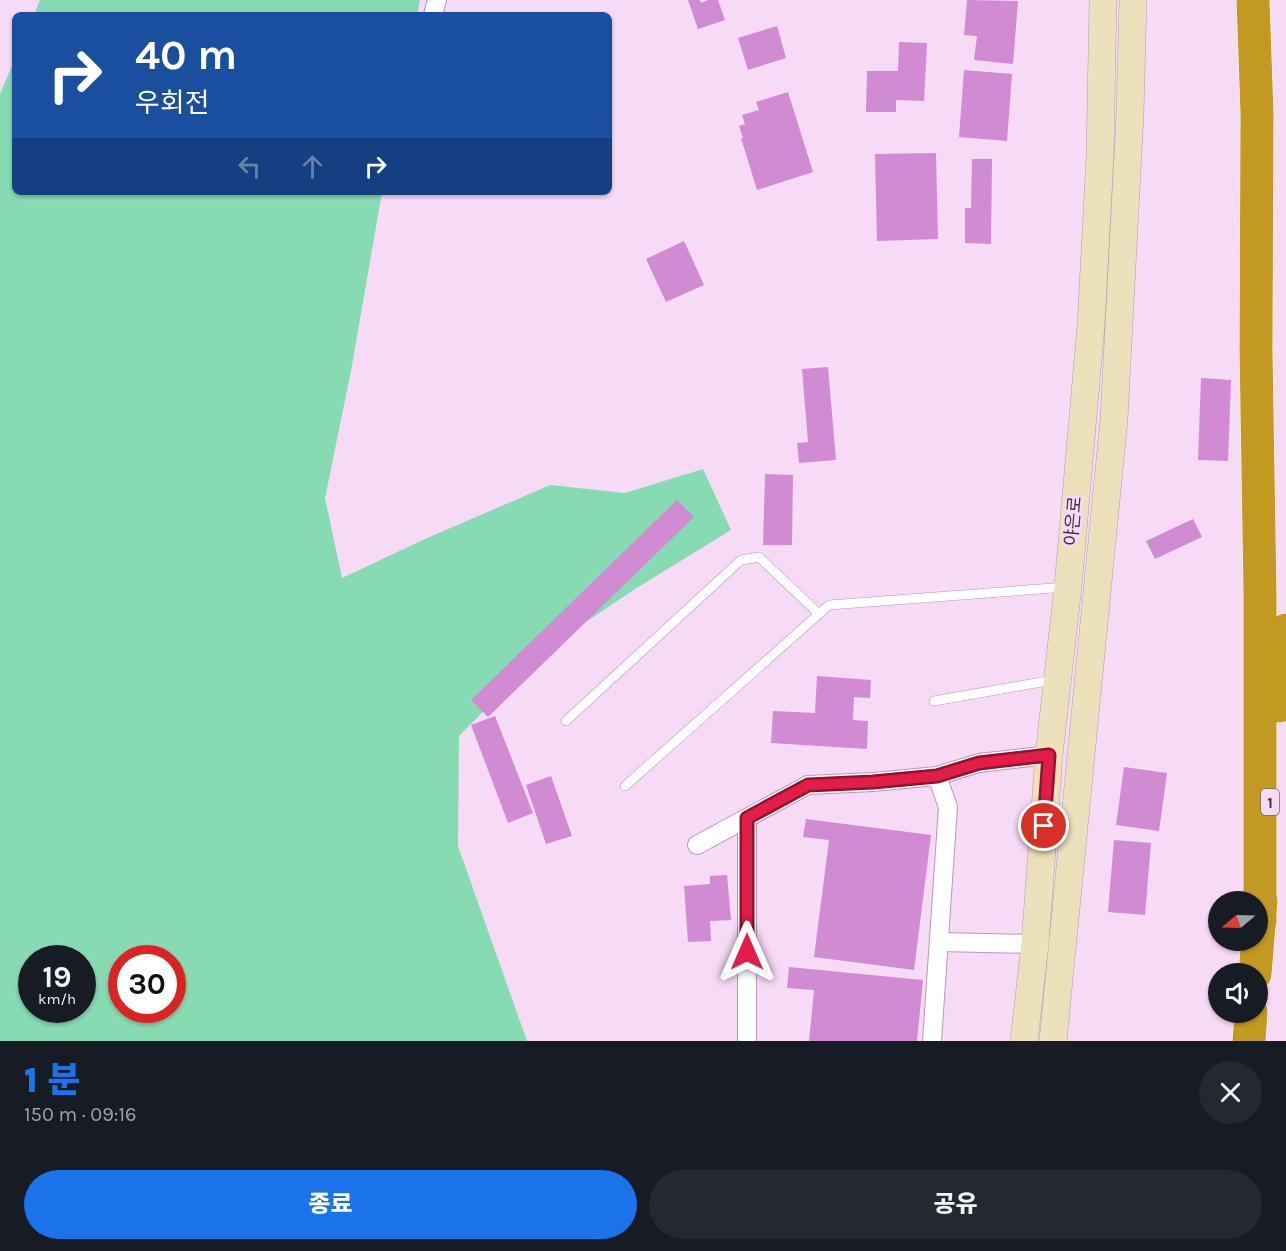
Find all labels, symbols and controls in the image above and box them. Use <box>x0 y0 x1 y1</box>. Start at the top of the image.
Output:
text: 40 m <box>135 30 237 80</box>
icon: right <box>36 36 114 114</box>
text: 우회전 <box>135 87 210 119</box>
icon: left <box>233 150 266 183</box>
icon: ahead <box>296 150 329 183</box>
icon: right <box>359 150 392 183</box>
street label: 야은로 <box>1060 495 1086 547</box>
road number: 1 <box>1261 789 1279 815</box>
pin <box>1018 800 1069 851</box>
icon: arrive <box>1027 809 1060 842</box>
north arrow <box>1208 891 1268 951</box>
map controls <box>1208 891 1268 1023</box>
position arrow <box>715 920 779 984</box>
speed limit sign: 30 <box>108 945 186 1023</box>
text: 19 <box>42 959 71 995</box>
button: sound <box>1208 963 1268 1023</box>
text: km/h <box>38 990 76 1008</box>
text: 1 분 <box>24 1059 81 1101</box>
button: close <box>1199 1061 1262 1124</box>
text: 150 m · 09:16 <box>24 1103 136 1126</box>
button: 종료 <box>24 1170 637 1239</box>
button: 공유 <box>649 1170 1262 1239</box>

